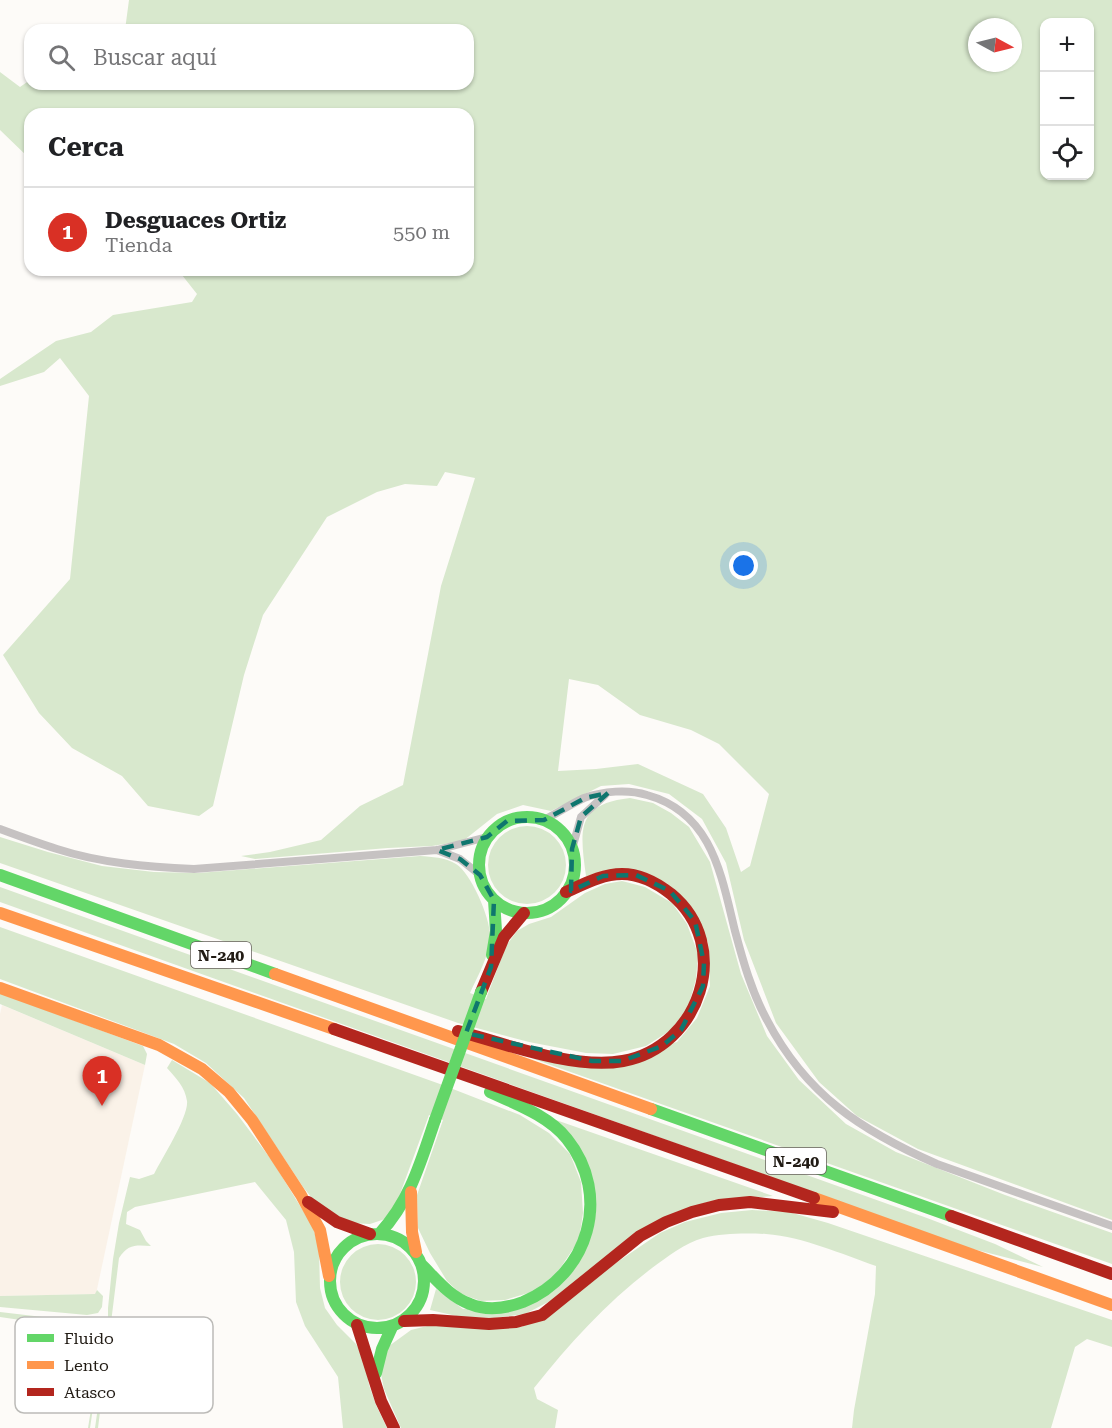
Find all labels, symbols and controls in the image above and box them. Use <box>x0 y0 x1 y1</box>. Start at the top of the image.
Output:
north arrow <box>968 18 1022 72</box>
map controls <box>1040 18 1094 180</box>
button: + <box>1040 18 1094 72</box>
search box <box>24 24 474 90</box>
icon: search <box>45 41 78 74</box>
text: Buscar aquí <box>93 45 217 70</box>
button: − <box>1040 72 1094 126</box>
button: locate <box>1040 126 1094 180</box>
text: Cerca <box>48 132 124 162</box>
text: Desguaces Ortiz <box>105 208 286 233</box>
text: 1 <box>62 220 73 244</box>
text: 550 m <box>393 220 450 244</box>
text: Tienda <box>105 233 172 257</box>
your location <box>729 551 758 580</box>
road number: N-240 <box>191 942 251 968</box>
pin: 1 <box>82 1056 122 1106</box>
road number: N-240 <box>766 1148 826 1174</box>
legend <box>15 1317 213 1413</box>
text: Fluido <box>64 1329 114 1348</box>
text: Lento <box>64 1356 109 1375</box>
text: Atasco <box>64 1383 116 1402</box>

